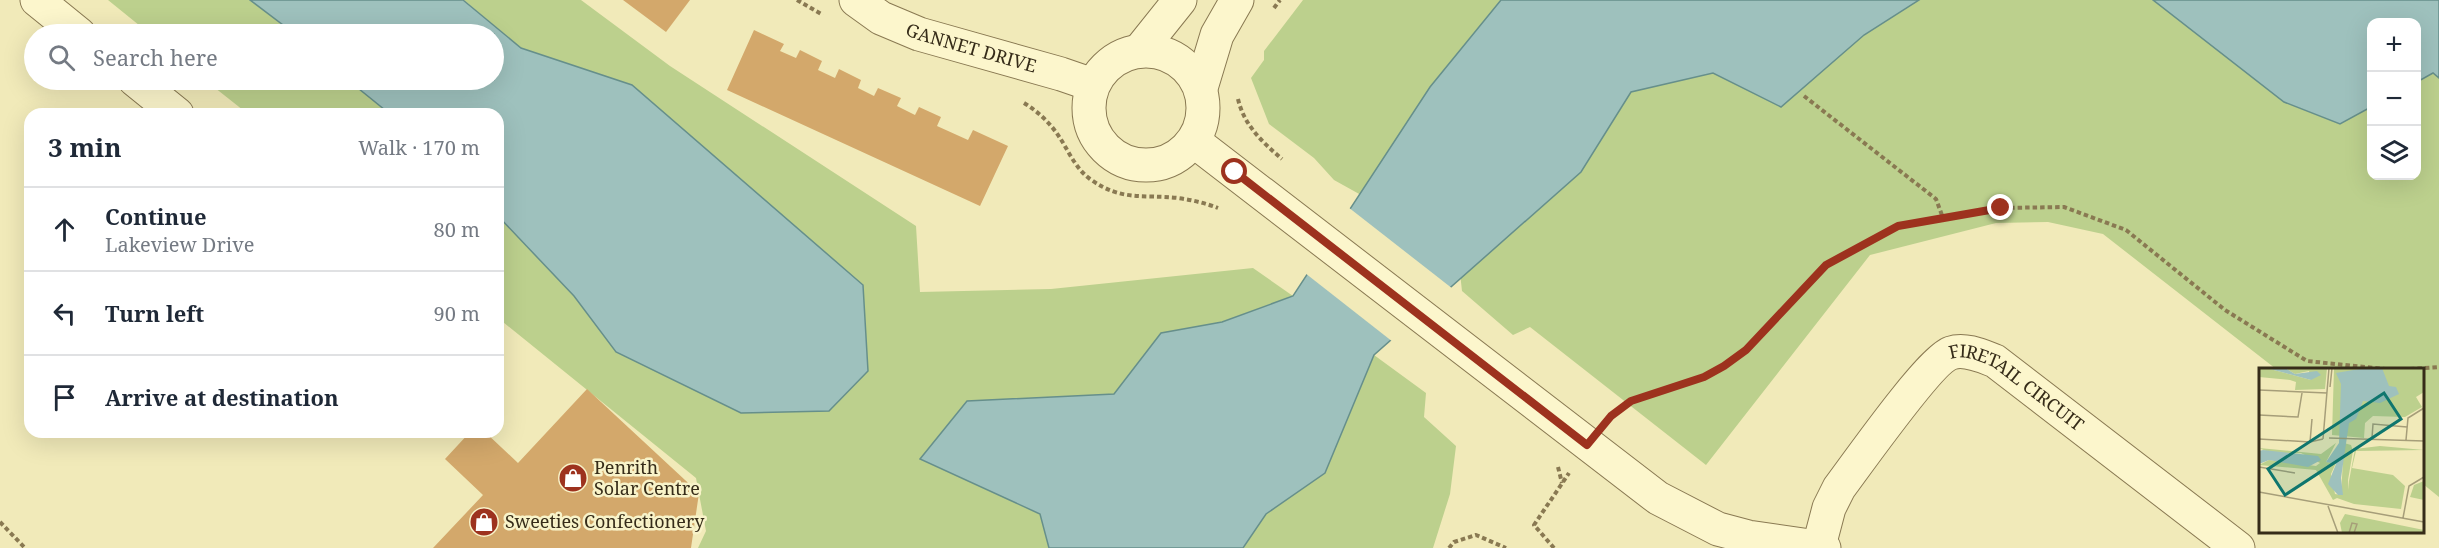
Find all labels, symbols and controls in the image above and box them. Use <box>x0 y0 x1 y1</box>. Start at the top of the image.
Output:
street label: GANNET DRIVE <box>902 17 1039 78</box>
map controls <box>2367 18 2421 180</box>
button: + <box>2367 18 2421 72</box>
search box <box>24 24 504 90</box>
icon: search <box>45 41 78 74</box>
text: Search here <box>93 42 218 72</box>
button: − <box>2367 72 2421 126</box>
button: layers <box>2367 126 2421 180</box>
text: 3 min <box>48 129 122 165</box>
text: Walk · 170 m <box>358 134 480 161</box>
route start <box>1221 158 1247 184</box>
route end <box>1987 194 2013 220</box>
text: Continue <box>105 201 207 231</box>
icon: ahead <box>48 213 81 246</box>
text: 80 m <box>434 216 480 243</box>
text: Lakeview Drive <box>105 231 254 258</box>
icon: left <box>48 297 81 330</box>
text: Turn left <box>105 298 204 328</box>
text: 90 m <box>434 300 480 327</box>
street label: FIRETAIL CIRCUIT <box>1946 338 2089 436</box>
inset map <box>2259 368 2424 533</box>
icon: arrive <box>48 381 81 414</box>
text: Arrive at destination <box>105 382 339 412</box>
place label: Penrith Solar Centre <box>594 455 700 500</box>
shop icon: Penrith Solar Centre <box>557 462 589 494</box>
shop icon: Sweeties Confectionery <box>468 506 500 538</box>
place label: Sweeties Confectionery <box>505 509 705 533</box>

